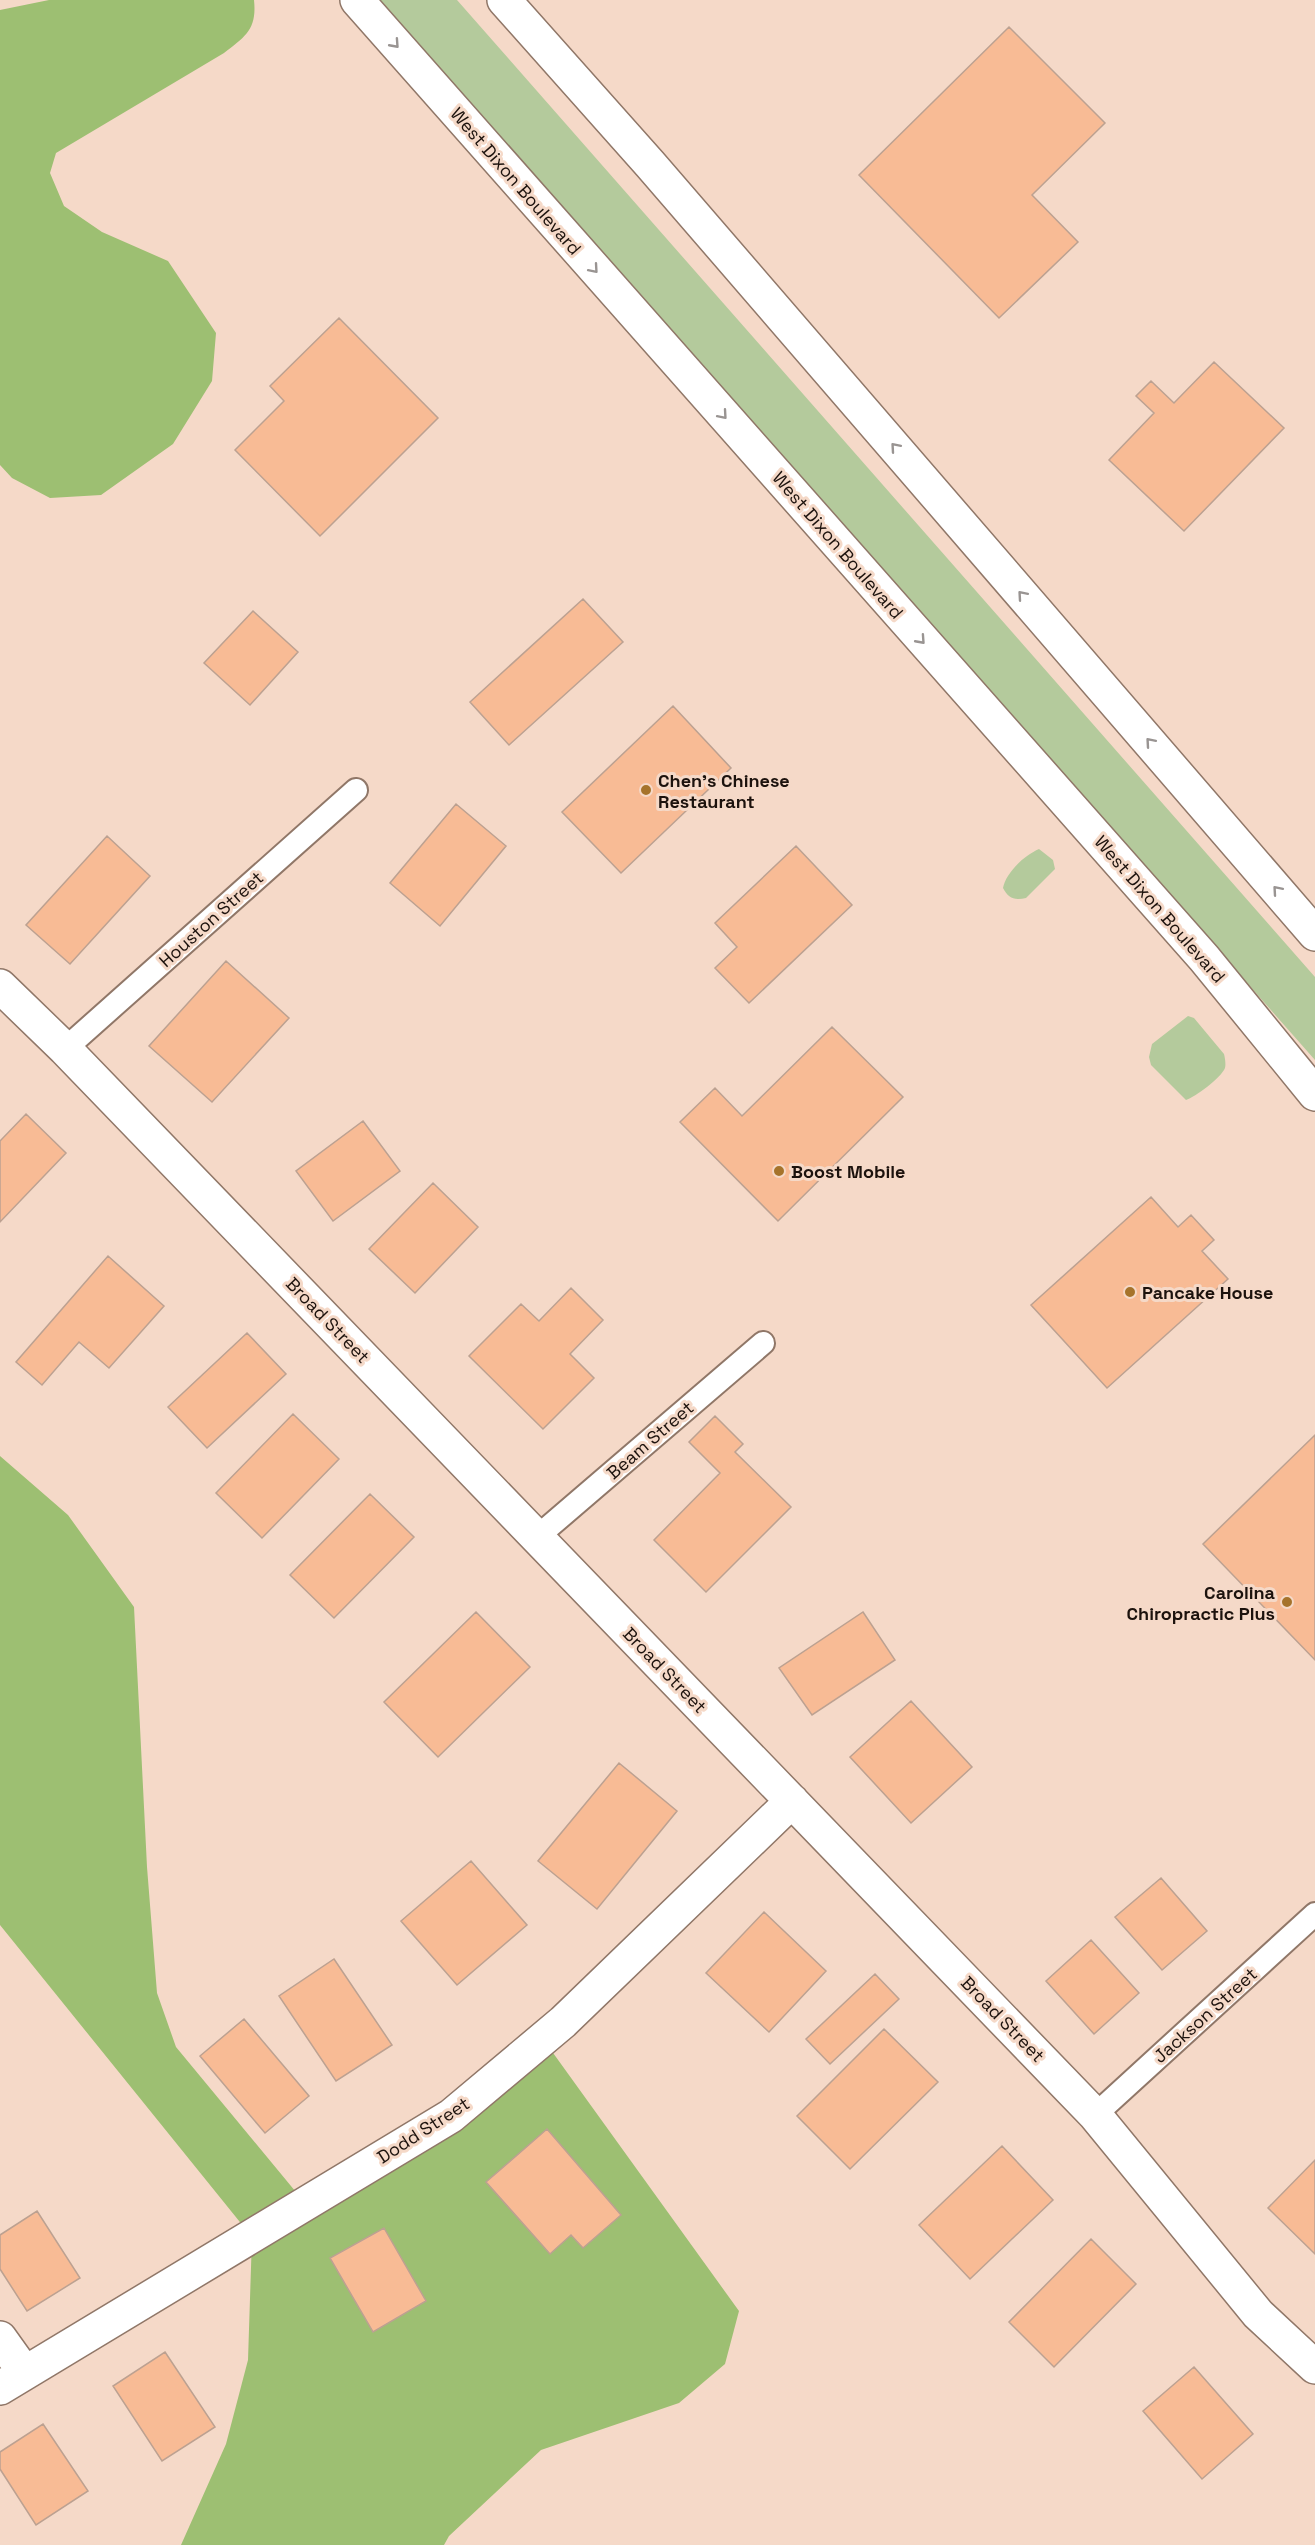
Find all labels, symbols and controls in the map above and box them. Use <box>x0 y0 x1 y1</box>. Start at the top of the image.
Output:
one-way arrow <box>388 37 399 48</box>
street label: West Dixon Boulevard <box>446 102 586 260</box>
one-way arrow <box>587 262 598 273</box>
one-way arrow <box>716 408 727 419</box>
one-way arrow <box>891 443 902 454</box>
street label: West Dixon Boulevard <box>768 466 908 624</box>
one-way arrow <box>1018 591 1029 602</box>
one-way arrow <box>914 633 925 644</box>
one-way arrow <box>1146 738 1157 749</box>
place label: Chen's Chinese Restaurant <box>658 769 790 813</box>
marker: Chen's Chinese Restaurant <box>639 783 653 797</box>
street label: West Dixon Boulevard <box>1090 830 1230 988</box>
street label: Houston Street <box>154 866 268 972</box>
one-way arrow <box>1273 886 1284 897</box>
place label: Boost Mobile <box>791 1160 905 1183</box>
marker: Boost Mobile <box>772 1164 786 1178</box>
street label: Broad Street <box>281 1272 375 1368</box>
place label: Pancake House <box>1142 1281 1273 1304</box>
marker: Pancake House <box>1123 1285 1137 1299</box>
street label: Beam Street <box>602 1396 698 1484</box>
place label: Carolina Chiropractic Plus <box>1127 1581 1276 1625</box>
marker: Carolina Chiropractic Plus <box>1280 1595 1294 1609</box>
street label: Broad Street <box>618 1622 712 1718</box>
street label: Jackson Street <box>1148 1962 1262 2068</box>
street label: Broad Street <box>956 1971 1050 2067</box>
street label: Dodd Street <box>372 2092 474 2168</box>

